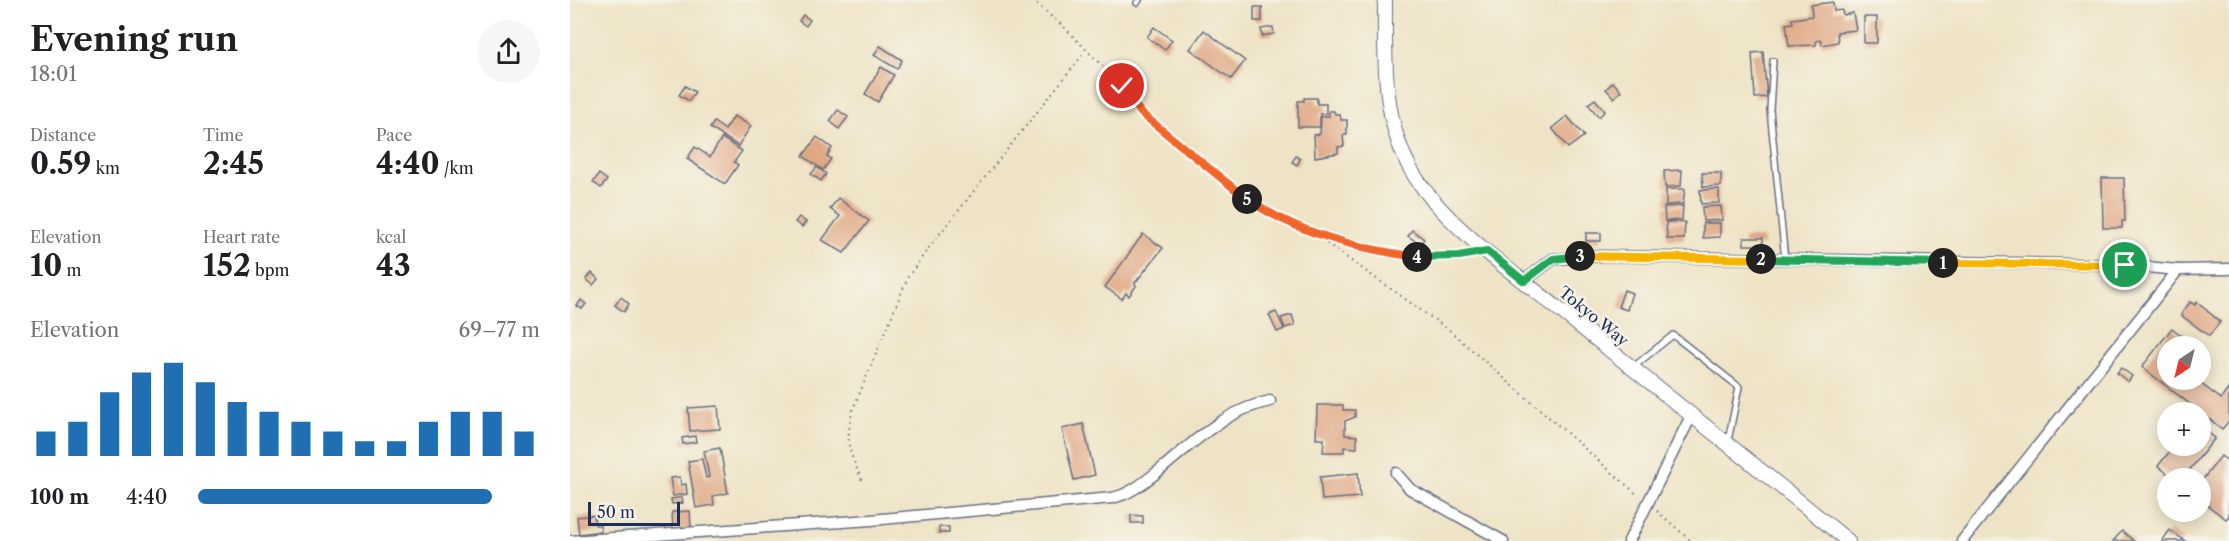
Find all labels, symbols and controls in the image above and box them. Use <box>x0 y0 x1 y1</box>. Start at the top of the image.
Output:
text: Evening run <box>30 19 238 60</box>
button: share <box>477 20 540 83</box>
pin <box>1096 60 1147 111</box>
text: 18:01 <box>30 62 77 86</box>
icon: check <box>1105 69 1138 102</box>
text: Distance <box>30 125 96 145</box>
text: Time <box>203 125 243 145</box>
text: Pace <box>376 125 412 145</box>
text: 0.59 <box>30 145 92 182</box>
text: 2:45 <box>203 145 264 182</box>
text: 4:40 <box>376 145 440 182</box>
text: km <box>92 158 120 178</box>
text: /km <box>440 158 474 178</box>
pin: 5 <box>1232 184 1262 214</box>
text: 5 <box>1243 189 1251 209</box>
text: Elevation <box>30 227 101 247</box>
text: Heart rate <box>203 227 280 247</box>
text: kcal <box>376 227 406 247</box>
pin <box>2099 239 2150 290</box>
pin: 3 <box>1565 241 1595 271</box>
pin: 4 <box>1402 242 1432 272</box>
pin: 2 <box>1746 244 1776 274</box>
text: 3 <box>1575 246 1585 266</box>
text: 10 <box>30 247 62 284</box>
text: 152 <box>203 247 251 284</box>
text: 43 <box>376 247 411 284</box>
text: 4 <box>1412 247 1422 267</box>
pin: 1 <box>1928 248 1958 278</box>
icon: arrive <box>2108 248 2141 281</box>
text: 2 <box>1756 249 1766 269</box>
text: 1 <box>1939 253 1947 273</box>
text: m <box>62 260 82 280</box>
text: bpm <box>251 260 289 280</box>
street label: Tokyo Way <box>1555 282 1634 351</box>
text: Elevation <box>30 318 119 342</box>
text: 69–77 m <box>458 318 540 342</box>
north arrow <box>2157 336 2211 390</box>
map controls <box>2157 336 2211 522</box>
button: + <box>2157 402 2211 456</box>
button: − <box>2157 468 2211 522</box>
text: 100 m <box>30 485 89 509</box>
text: 4:40 <box>126 485 167 509</box>
scale bar <box>588 499 680 526</box>
text: 50 m <box>597 502 635 522</box>

